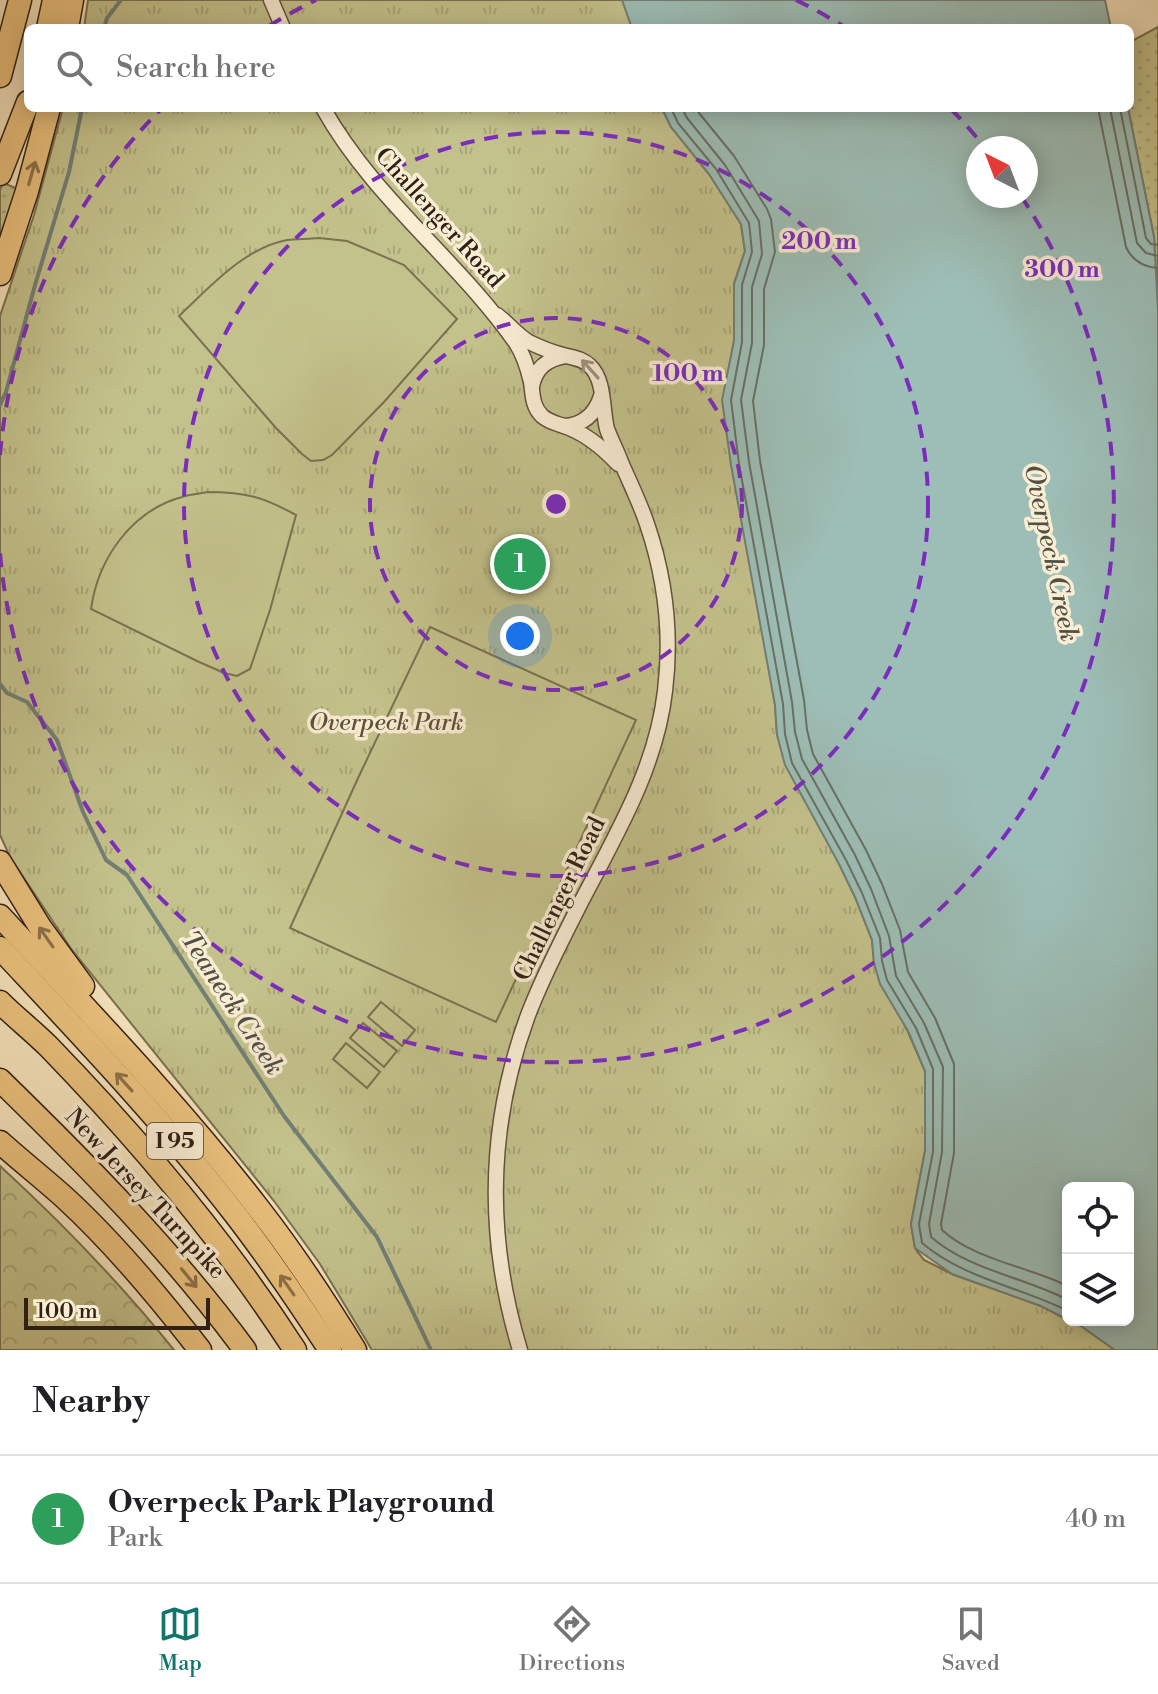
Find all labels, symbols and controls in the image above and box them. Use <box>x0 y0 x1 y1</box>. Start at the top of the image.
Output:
search box <box>24 24 1134 112</box>
icon: search <box>52 46 96 90</box>
text: Search here <box>116 49 276 87</box>
north arrow <box>966 136 1038 208</box>
street label: Challenger Road <box>368 142 510 295</box>
one-way arrow <box>25 160 40 186</box>
text: 200 m <box>781 227 857 257</box>
text: 300 m <box>1024 255 1100 285</box>
one-way arrow <box>581 359 600 380</box>
text: 100 m <box>652 359 724 389</box>
water label: Overpeck Creek <box>1017 461 1085 645</box>
centre of rings <box>542 490 570 518</box>
pin: 1 <box>494 534 546 594</box>
your location <box>500 616 540 656</box>
park label: Overpeck Park <box>309 708 463 738</box>
street label: Challenger Road <box>507 812 613 986</box>
water label: Teaneck Creek <box>173 925 291 1081</box>
one-way arrow <box>38 926 55 948</box>
one-way arrow <box>116 1073 134 1093</box>
street label: New Jersey Turnpike <box>58 1102 232 1286</box>
road number: I 95 <box>147 1123 203 1159</box>
map controls <box>1062 1182 1134 1326</box>
button: locate <box>1062 1182 1134 1254</box>
button: layers <box>1062 1254 1134 1326</box>
one-way arrow <box>180 1267 198 1288</box>
one-way arrow <box>279 1275 295 1297</box>
scale bar <box>24 1294 210 1330</box>
text: 100 m <box>36 1298 98 1325</box>
text: Nearby <box>32 1381 150 1423</box>
text: Overpeck Park Playground <box>108 1484 495 1522</box>
text: 1 <box>52 1503 64 1535</box>
text: 40 m <box>1065 1503 1126 1535</box>
text: Park <box>108 1522 162 1554</box>
tab: Map <box>158 1602 202 1677</box>
tab: Directions <box>519 1602 625 1677</box>
tab: Saved <box>942 1602 1000 1677</box>

